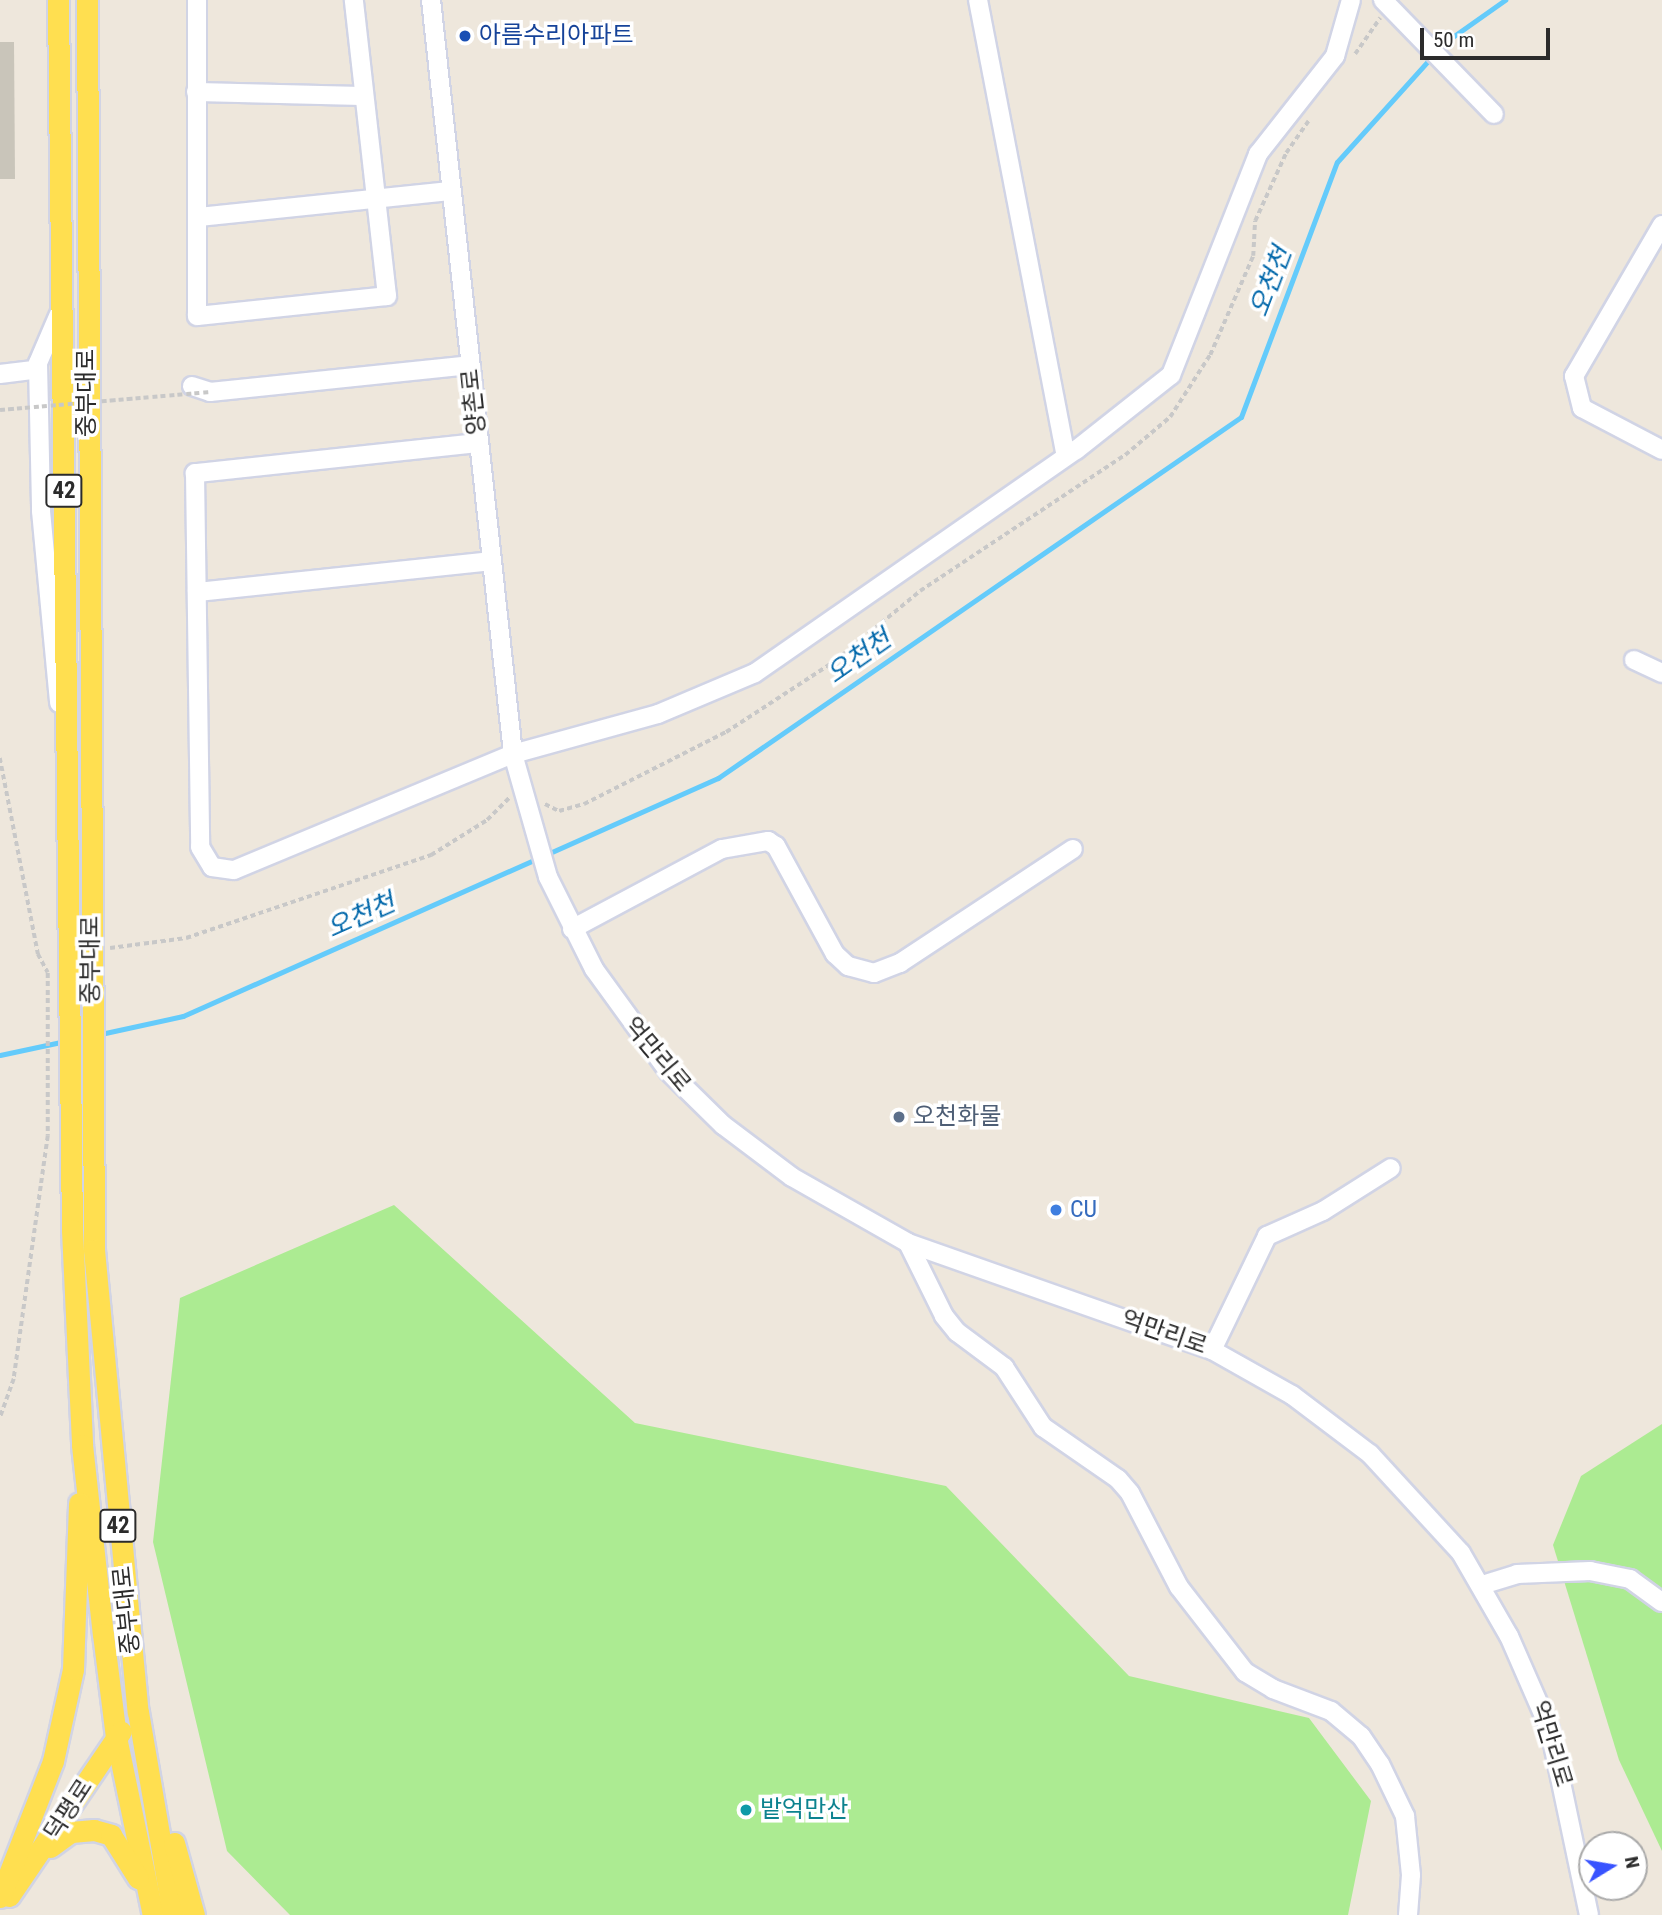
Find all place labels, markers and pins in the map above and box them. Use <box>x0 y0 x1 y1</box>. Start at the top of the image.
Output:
place label: 아름수리아파트 <box>479 22 634 50</box>
marker: 아름수리아파트 <box>457 28 473 44</box>
place label: 오천화물 <box>913 1103 1001 1131</box>
marker: 오천화물 <box>891 1109 907 1125</box>
place label: CU <box>1070 1196 1097 1224</box>
marker: CU <box>1048 1202 1064 1218</box>
place label: 밭억만산 <box>760 1796 848 1824</box>
marker: 밭억만산 <box>738 1802 754 1818</box>

